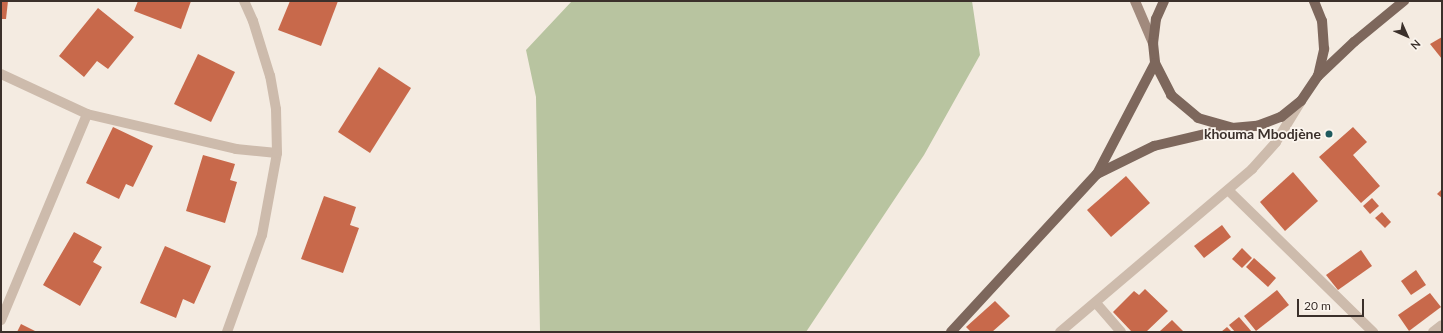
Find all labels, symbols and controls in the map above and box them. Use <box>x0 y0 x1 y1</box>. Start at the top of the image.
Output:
north arrow <box>1387 16 1427 56</box>
text: N <box>1408 37 1423 52</box>
place label: khouma Mbodjène <box>1204 126 1321 142</box>
marker: khouma Mbodjène <box>1324 129 1334 139</box>
scale bar <box>1299 291 1366 317</box>
text: 20 m <box>1304 298 1331 313</box>

